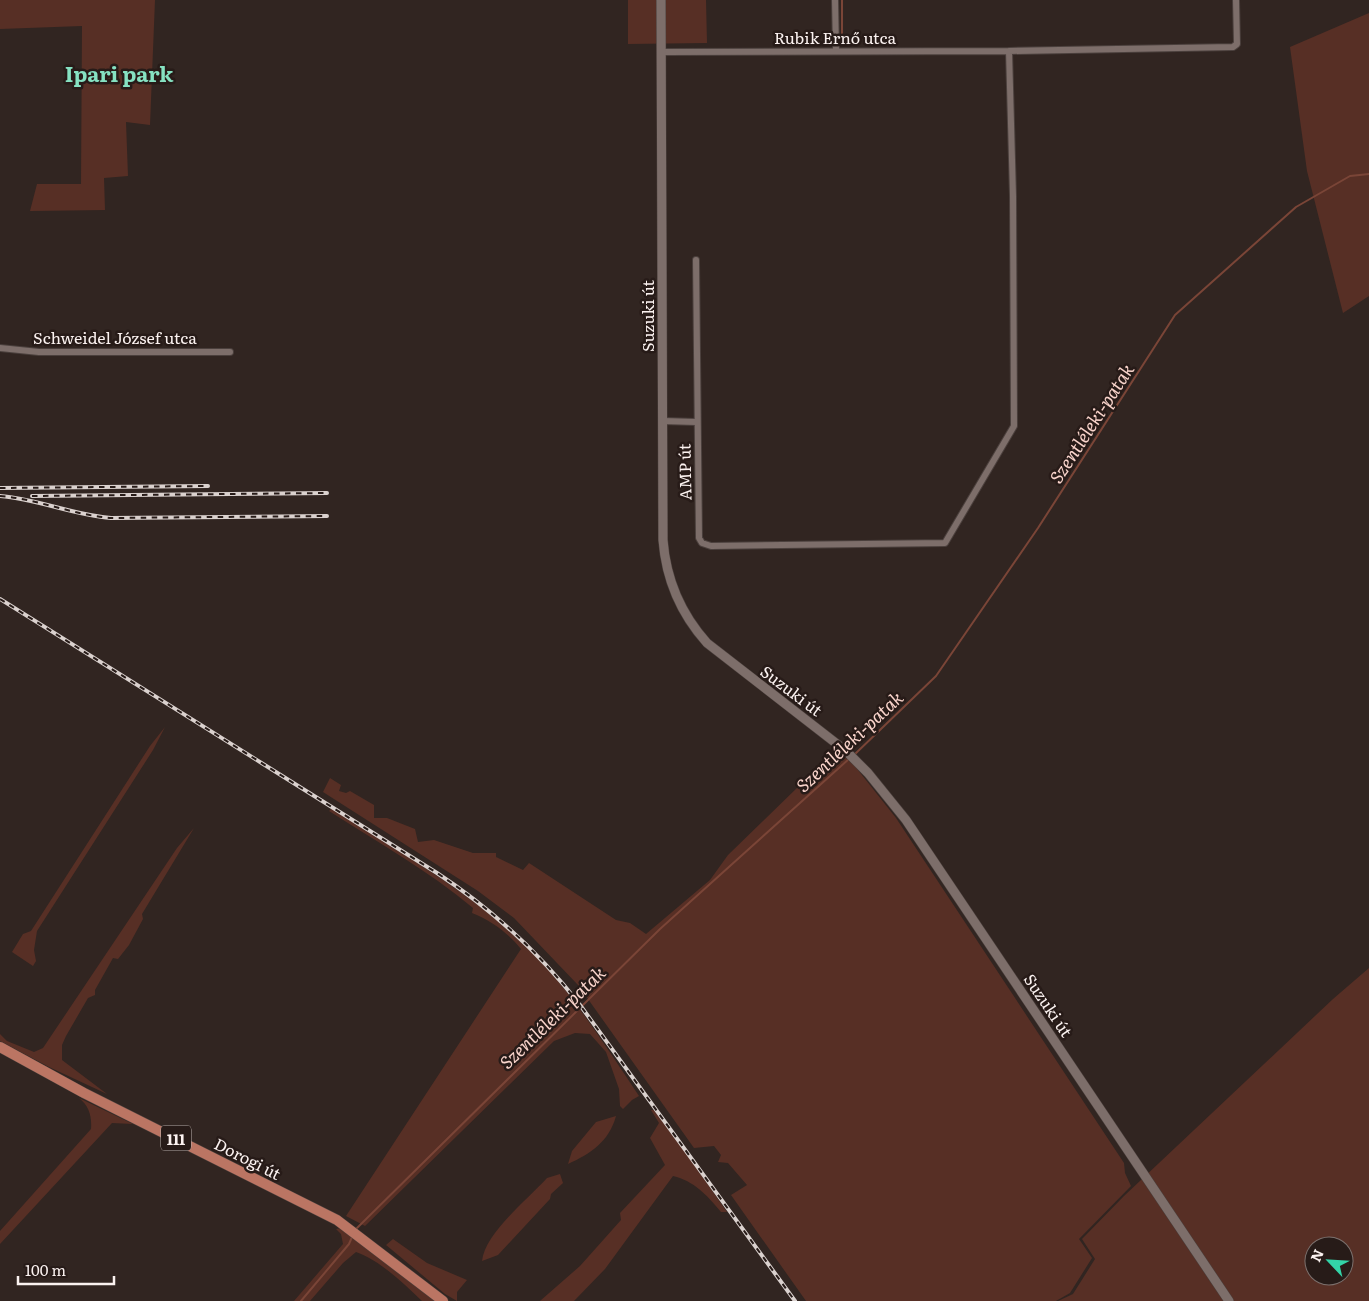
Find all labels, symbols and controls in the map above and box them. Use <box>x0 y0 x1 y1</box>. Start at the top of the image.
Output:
street label: Rubik Ernő utca <box>774 25 896 49</box>
district label: Ipari park <box>65 57 174 88</box>
street label: Suzuki út <box>635 280 659 352</box>
street label: Schweidel József utca <box>33 325 197 349</box>
water label: Szentléleki-patak <box>1042 358 1140 488</box>
street label: AMP út <box>671 443 696 501</box>
street label: Suzuki út <box>756 659 828 722</box>
water label: Szentléleki-patak <box>789 684 909 798</box>
water label: Szentléleki-patak <box>493 959 611 1075</box>
street label: Suzuki út <box>1019 968 1079 1042</box>
road number: 111 <box>161 1126 191 1150</box>
street label: Dorogi út <box>211 1131 286 1185</box>
north arrow <box>1304 1236 1354 1286</box>
text: N <box>1305 1245 1328 1265</box>
scale bar <box>18 1254 114 1286</box>
text: 100 m <box>25 1258 66 1281</box>

